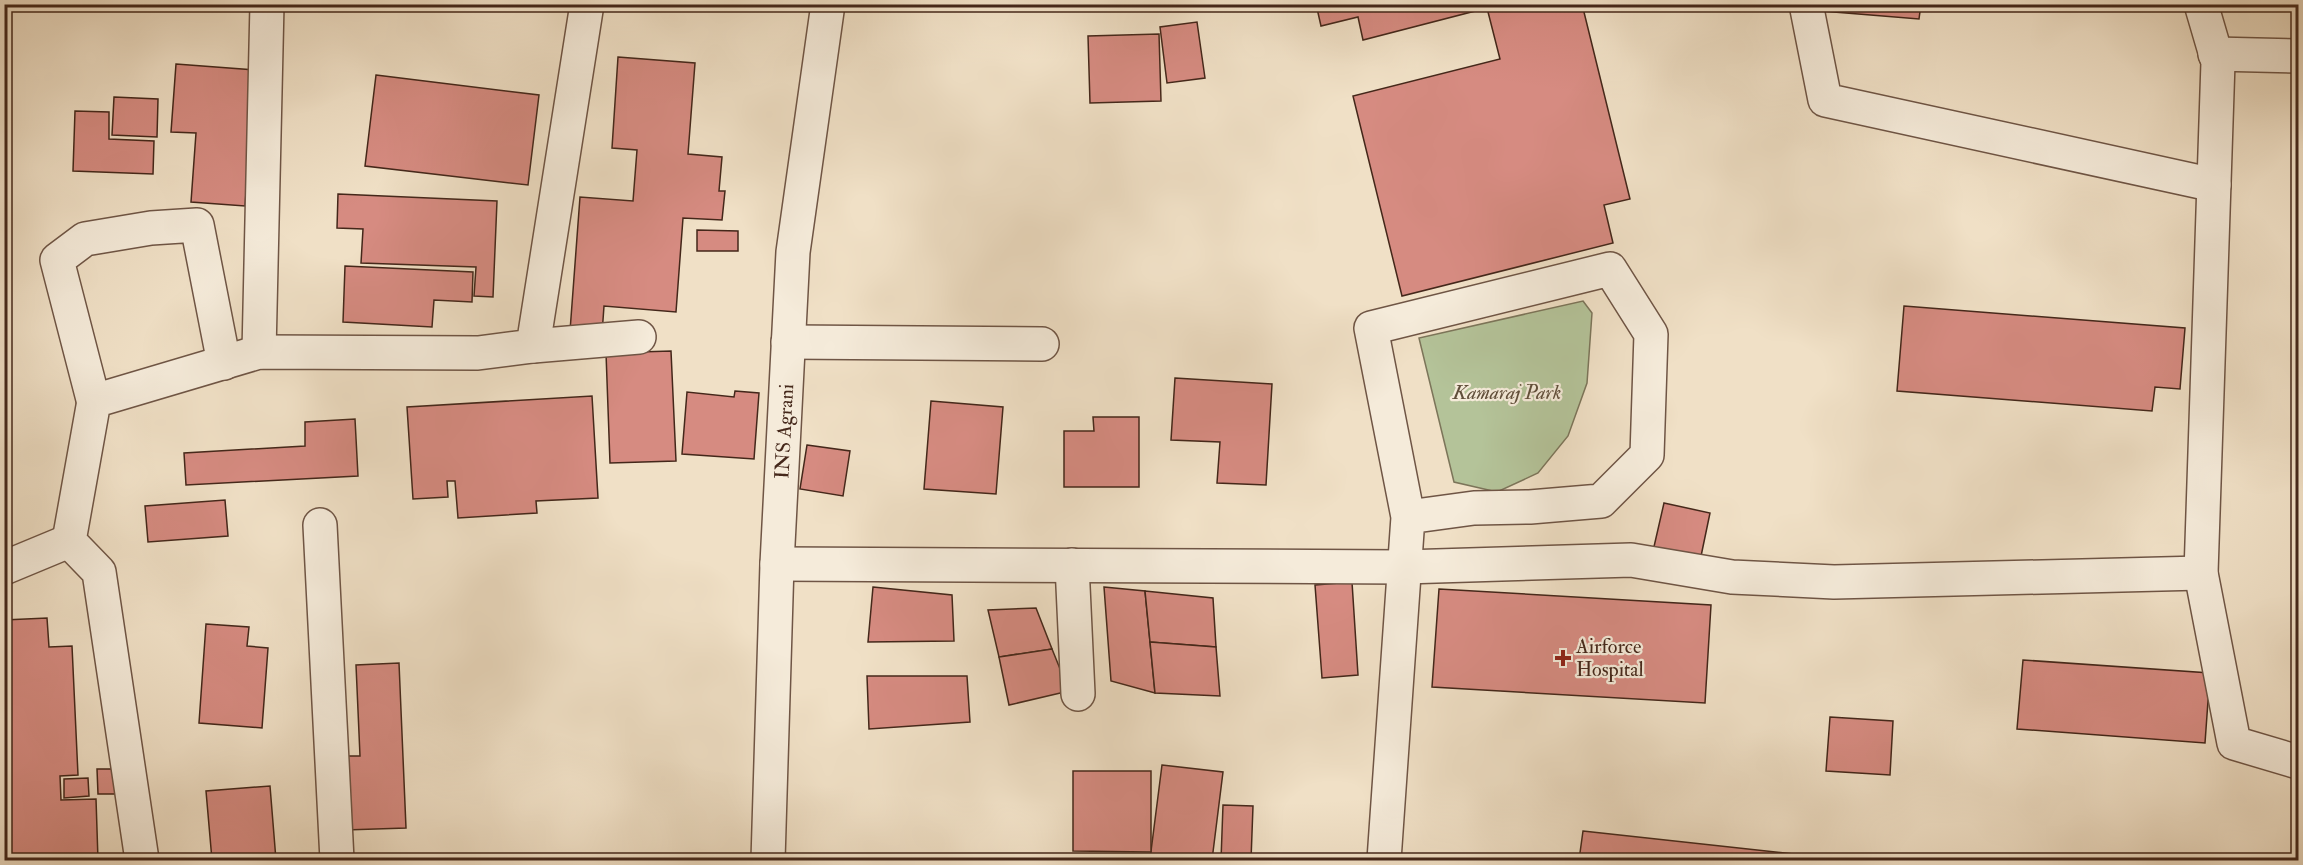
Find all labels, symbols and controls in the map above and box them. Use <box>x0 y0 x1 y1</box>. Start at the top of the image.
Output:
park label: Kamaraj Park <box>1452 380 1561 405</box>
street label: INS Agrani <box>769 383 799 480</box>
place label: Airforce Hospital <box>1575 634 1644 683</box>
marker: Airforce Hospital <box>1554 649 1572 667</box>

